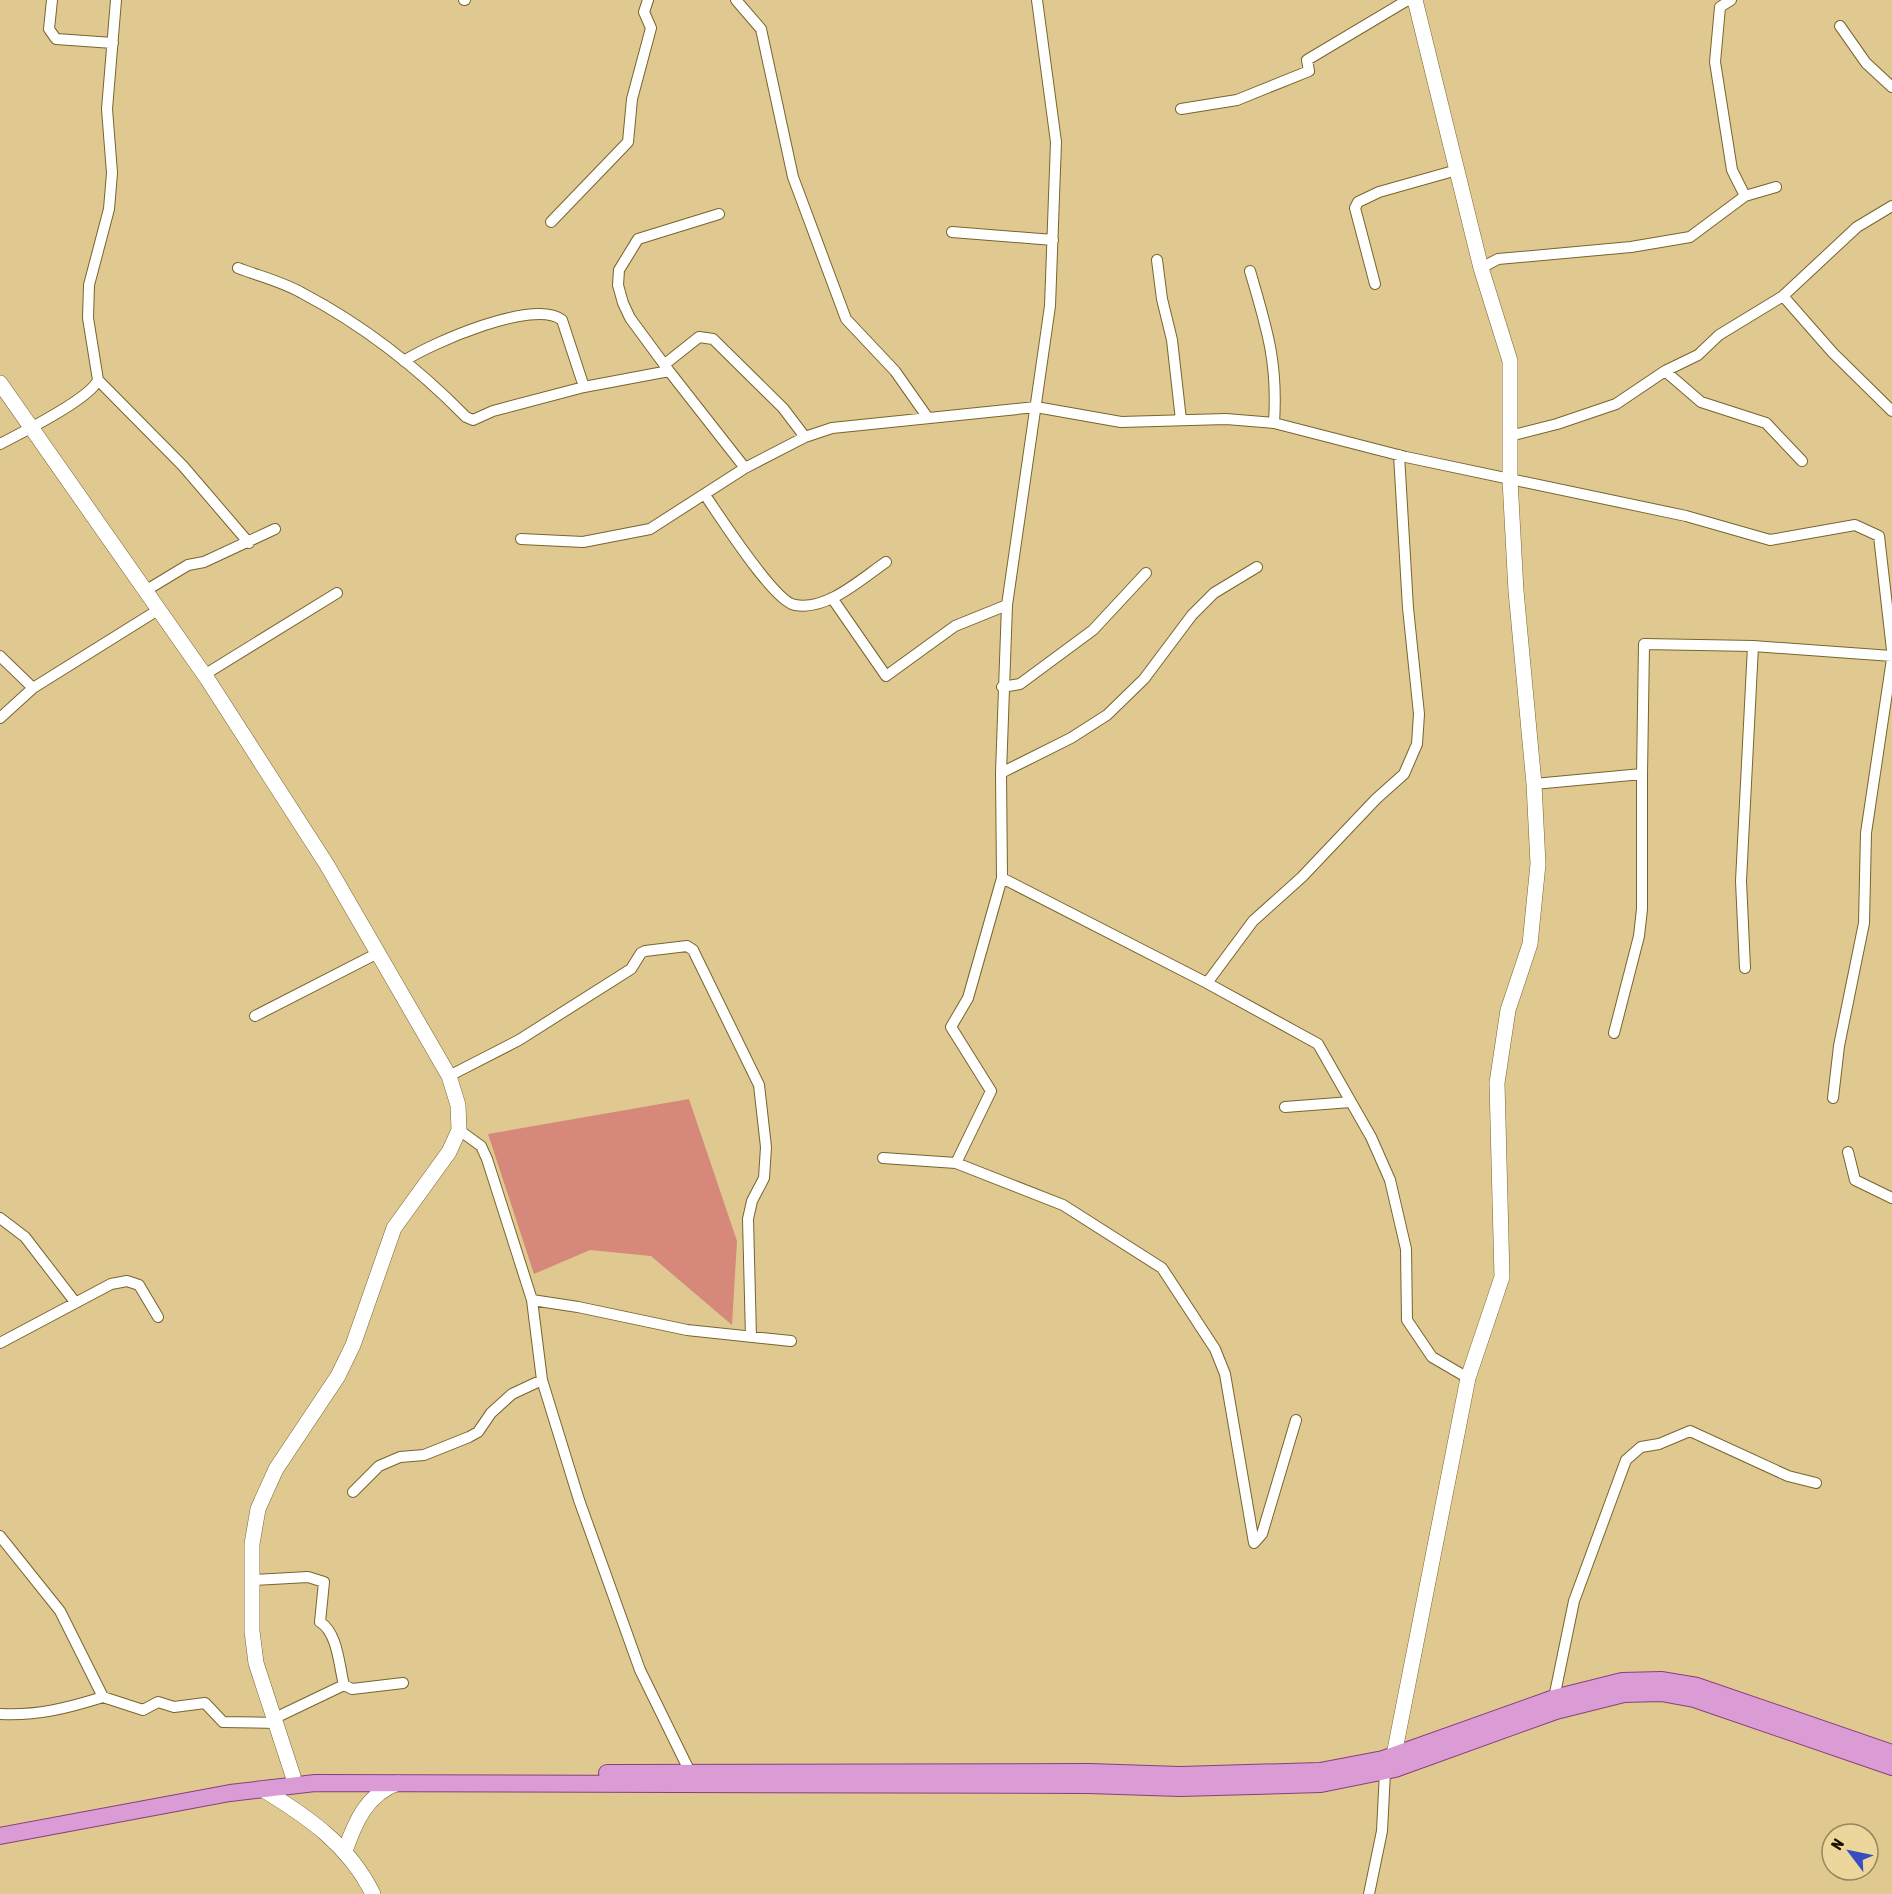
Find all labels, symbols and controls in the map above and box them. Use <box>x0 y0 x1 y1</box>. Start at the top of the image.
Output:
north arrow <box>1820 1822 1880 1882</box>
text: N <box>1827 1835 1847 1853</box>

